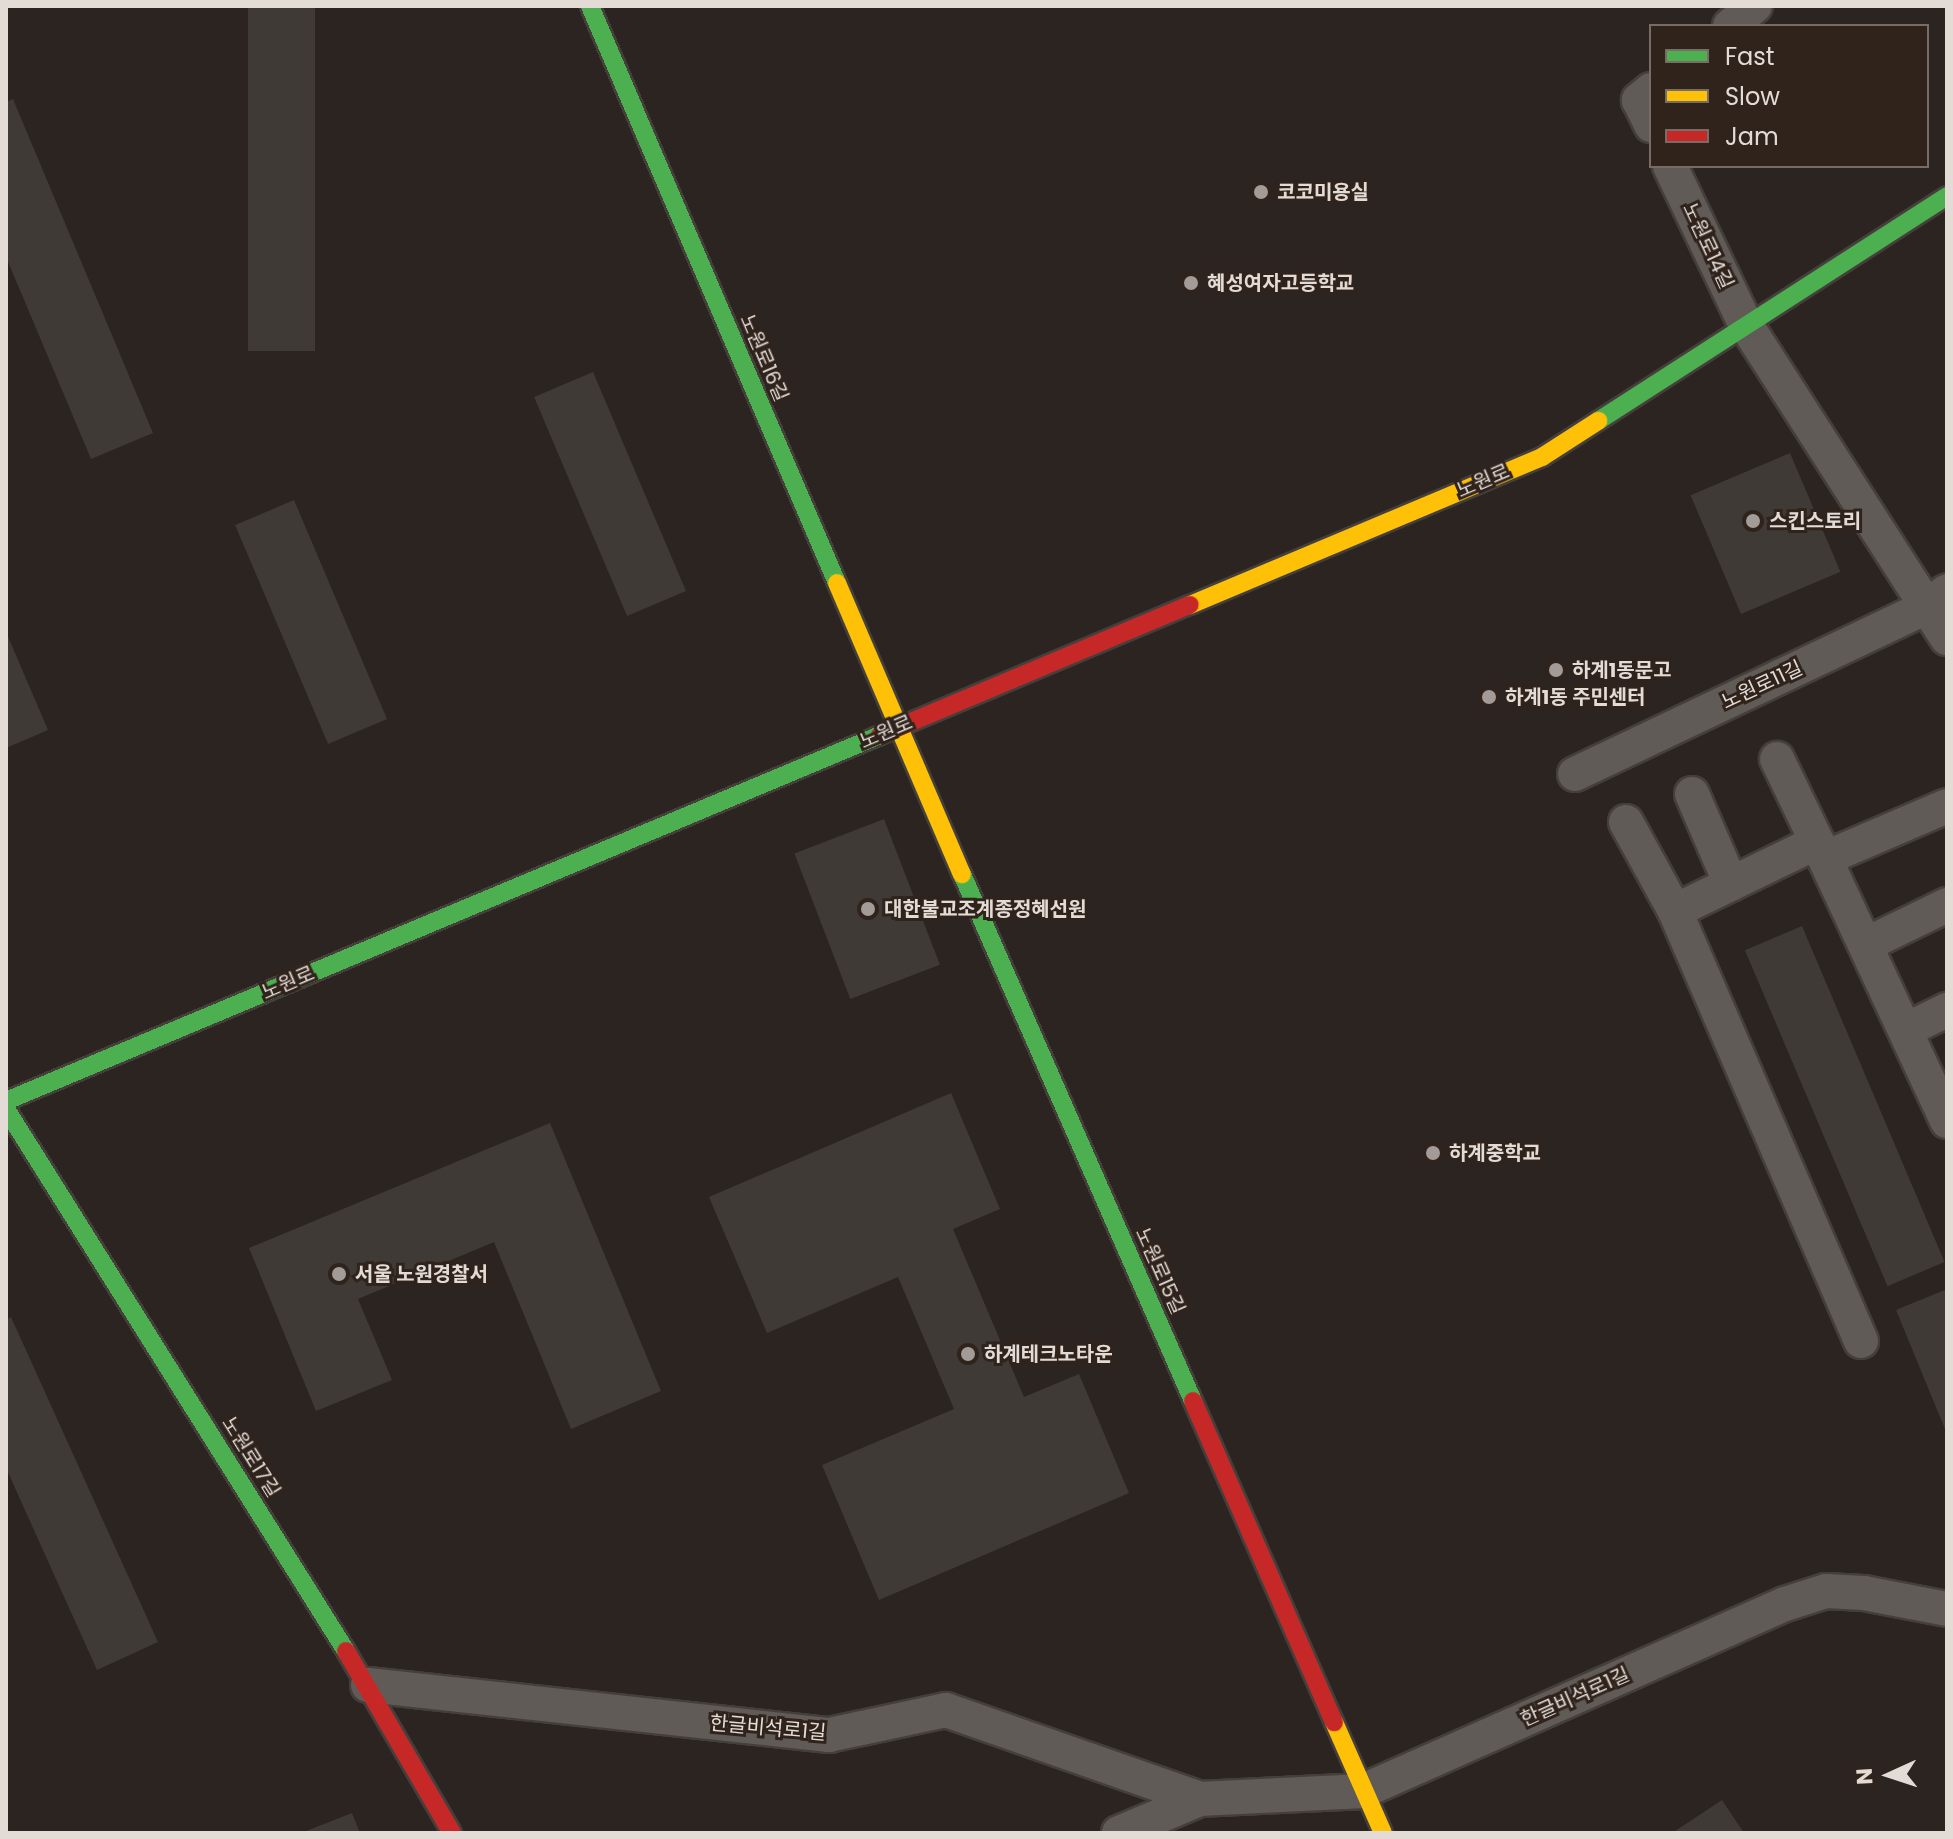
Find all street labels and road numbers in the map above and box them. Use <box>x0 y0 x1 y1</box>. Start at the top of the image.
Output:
street label: 노원로14길 <box>1678 199 1738 293</box>
street label: 노원로16길 <box>735 311 793 405</box>
street label: 노원로 <box>1453 459 1513 503</box>
street label: 노원로11길 <box>1718 656 1806 714</box>
street label: 노원로 <box>856 710 916 754</box>
street label: 노원로 <box>258 961 318 1005</box>
street label: 노원로15길 <box>1130 1224 1190 1318</box>
street label: 노원로17길 <box>217 1412 285 1502</box>
street label: 한글비석로1길 <box>1517 1662 1633 1732</box>
street label: 한글비석로1길 <box>709 1711 827 1745</box>

